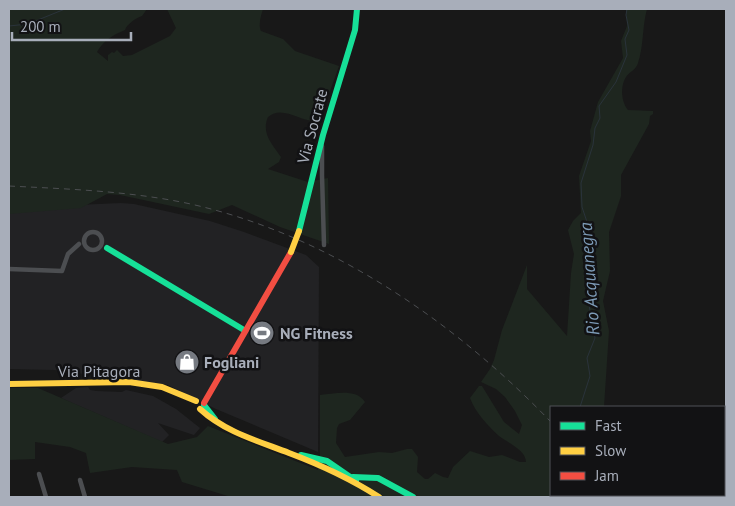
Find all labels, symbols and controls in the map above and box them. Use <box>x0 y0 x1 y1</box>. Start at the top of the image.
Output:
scale bar <box>12 10 131 42</box>
text: 200 m <box>20 17 61 36</box>
street label: Via Socrate <box>292 86 332 167</box>
water label: Rio Acquanegra <box>574 221 604 336</box>
sports icon: NG Fitness <box>249 320 275 346</box>
place label: NG Fitness <box>280 323 353 343</box>
shop icon: Fogliani <box>174 349 200 375</box>
place label: Fogliani <box>204 352 259 372</box>
street label: Via Pitagora <box>57 361 140 381</box>
legend <box>550 406 725 496</box>
text: Fast <box>595 416 622 435</box>
text: Slow <box>595 441 626 460</box>
text: Jam <box>594 466 619 485</box>

